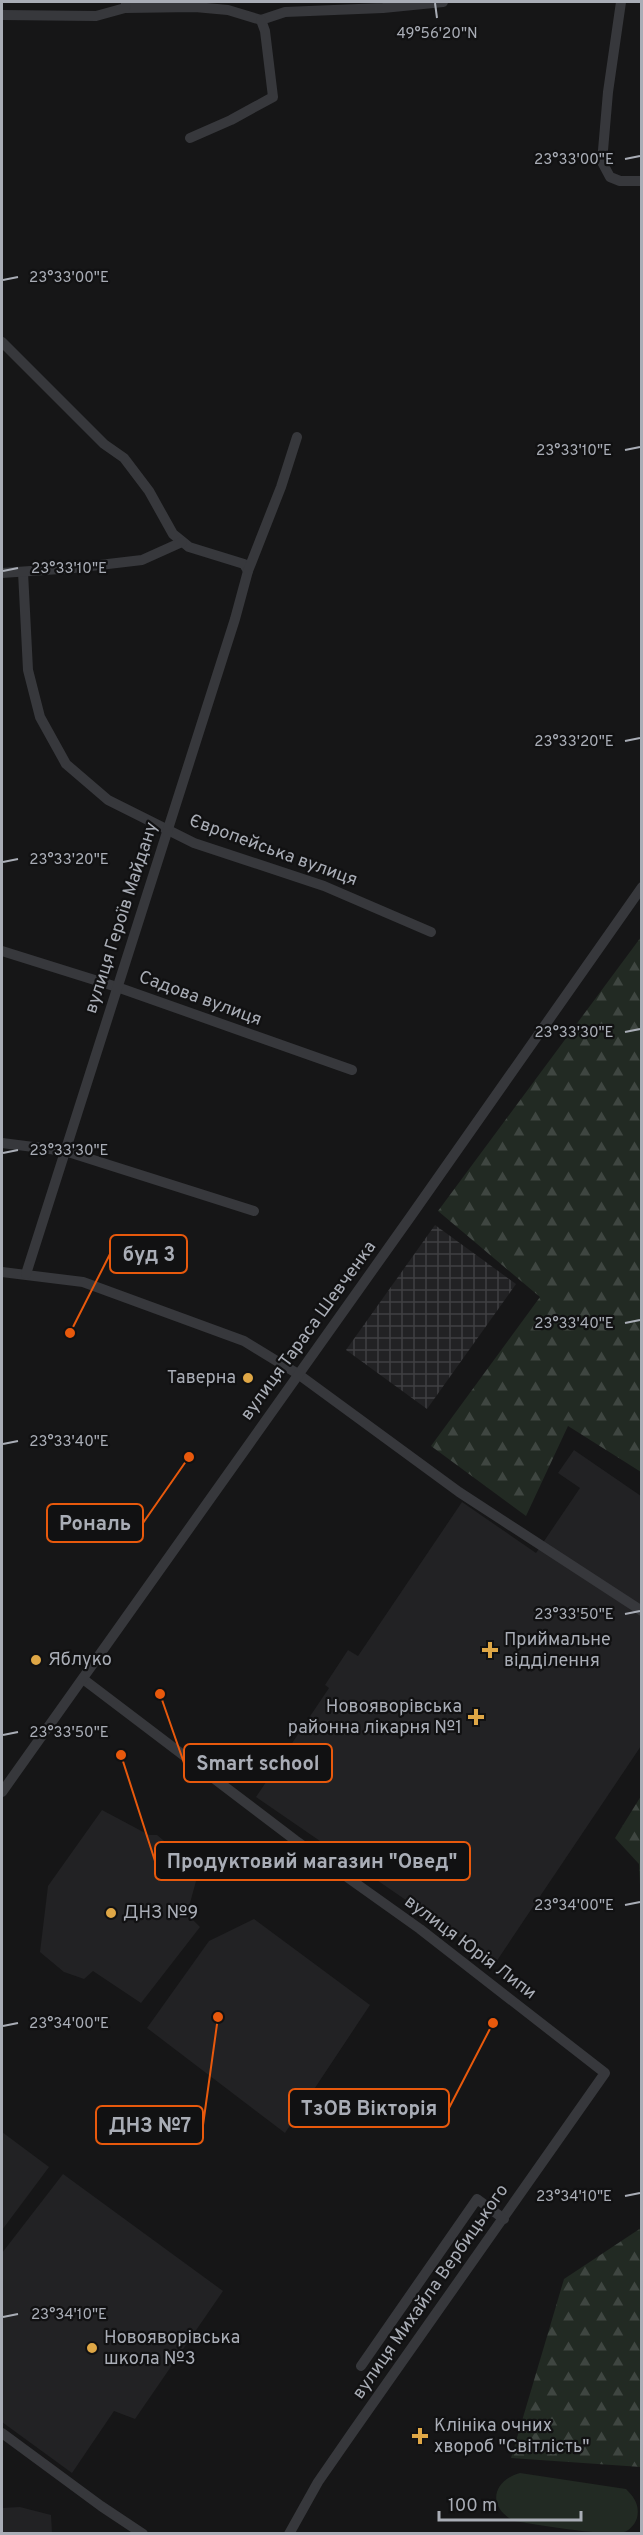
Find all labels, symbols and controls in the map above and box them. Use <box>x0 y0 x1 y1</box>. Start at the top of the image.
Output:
text: 49°56'20"N <box>396 25 478 44</box>
text: 23°33'00"E <box>534 151 614 170</box>
text: 23°33'00"E <box>29 269 109 288</box>
text: 23°33'10"E <box>536 442 612 461</box>
text: 23°33'10"E <box>31 560 107 579</box>
text: 23°33'20"E <box>534 733 614 752</box>
street label: Європейська вулиця <box>186 810 360 892</box>
street label: вулиця Героїв Майдану <box>80 819 164 1017</box>
text: 23°33'20"E <box>29 851 109 870</box>
street label: Садова вулиця <box>135 966 265 1032</box>
text: 23°33'30"E <box>534 1024 614 1043</box>
text: 23°33'30"E <box>29 1142 109 1161</box>
callout: буд 3 <box>110 1235 187 1273</box>
street label: вулиця Тараса Шевченка <box>236 1237 382 1425</box>
text: буд 3 <box>123 1243 175 1269</box>
text: 23°33'40"E <box>534 1315 614 1334</box>
place label: Таверна <box>167 1367 236 1390</box>
marker: Таверна <box>241 1371 255 1385</box>
text: 23°33'40"E <box>29 1433 109 1452</box>
callout: Рональ <box>47 1504 143 1542</box>
text: Рональ <box>59 1512 131 1538</box>
text: 23°33'50"E <box>534 1606 614 1625</box>
place label: Приймальне відділення <box>504 1629 611 1673</box>
marker: Приймальне відділення <box>481 1641 499 1659</box>
place label: Яблуко <box>48 1649 112 1672</box>
marker: Яблуко <box>29 1653 43 1667</box>
place label: Новояворівська районна лікарня №1 <box>288 1696 462 1740</box>
marker: Новояворівська районна лікарня №1 <box>467 1708 485 1726</box>
text: 23°33'50"E <box>29 1724 109 1743</box>
callout: Smart school <box>184 1744 332 1782</box>
text: Smart school <box>196 1752 320 1778</box>
callout: Продуктовий магазин "Овед" <box>155 1842 470 1880</box>
text: Продуктовий магазин "Овед" <box>167 1850 457 1876</box>
street label: вулиця Юрія Липи <box>399 1891 541 2005</box>
text: 23°34'00"E <box>534 1897 614 1916</box>
place label: ДНЗ №9 <box>123 1902 198 1925</box>
marker: ДНЗ №9 <box>104 1906 118 1920</box>
text: 23°34'00"E <box>29 2015 109 2034</box>
callout: ТзОВ Вікторія <box>289 2089 449 2127</box>
text: ТзОВ Вікторія <box>301 2097 437 2123</box>
callout: ДНЗ №7 <box>96 2106 203 2144</box>
text: ДНЗ №7 <box>109 2114 191 2140</box>
street label: вулиця Михайла Вербицького <box>348 2180 514 2404</box>
text: 23°34'10"E <box>536 2188 612 2207</box>
text: 23°34'10"E <box>31 2306 107 2325</box>
place label: Новояворівська школа №3 <box>104 2327 240 2371</box>
marker: Новояворівська школа №3 <box>85 2341 99 2355</box>
place label: Клініка очних хвороб "Світлість" <box>434 2415 590 2459</box>
marker: Клініка очних хвороб "Світлість" <box>411 2427 429 2445</box>
scale bar <box>439 2484 582 2522</box>
text: 100 m <box>448 2495 497 2518</box>

